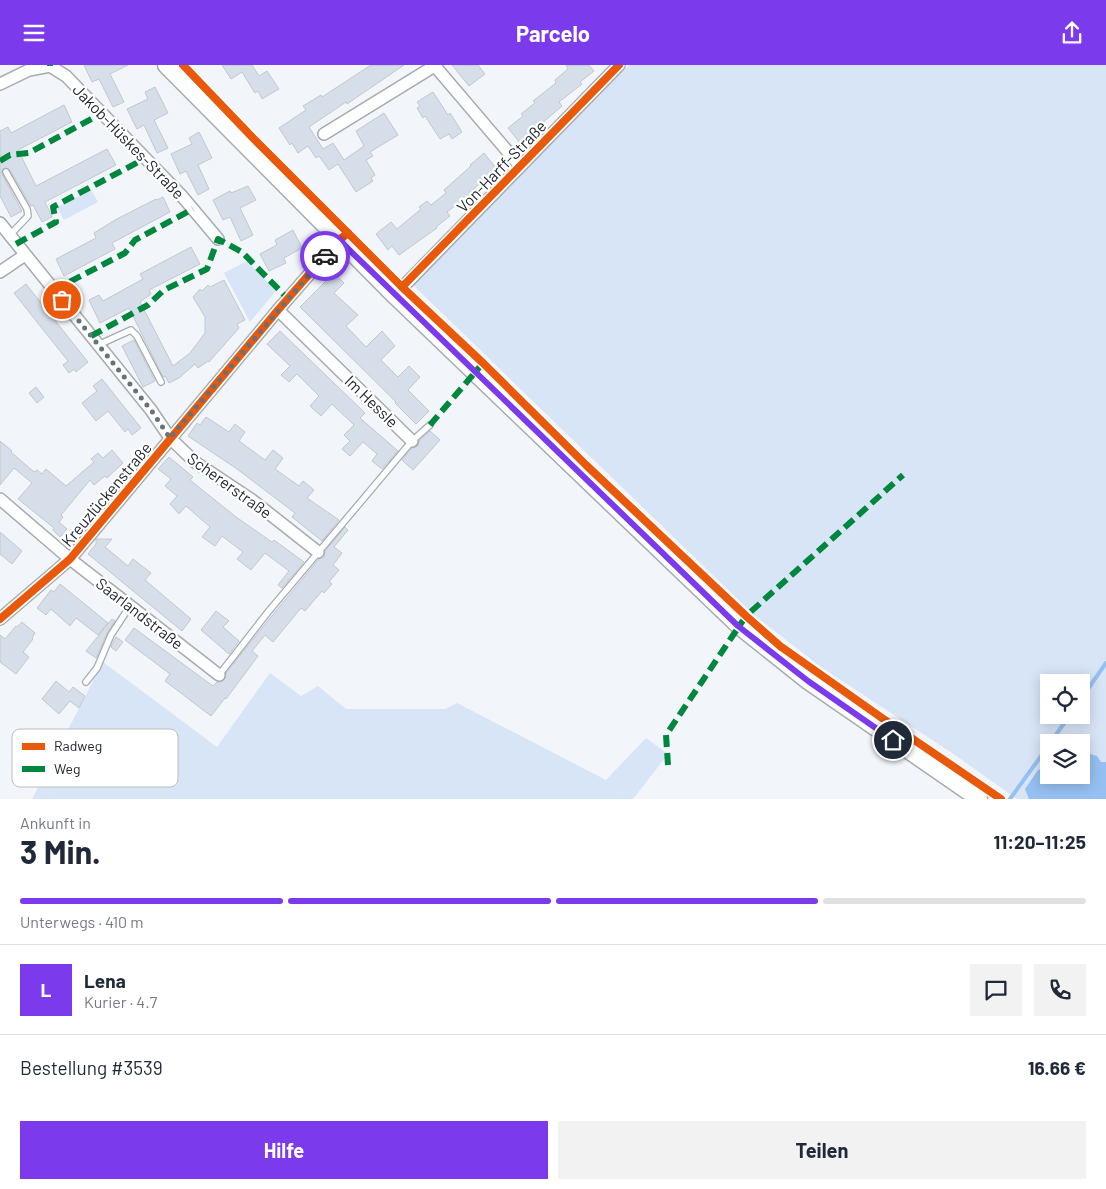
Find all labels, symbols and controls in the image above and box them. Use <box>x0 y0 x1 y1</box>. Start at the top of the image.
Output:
icon: menu <box>20 19 48 47</box>
icon: share <box>1058 19 1086 47</box>
text: Parcelo <box>516 20 590 46</box>
street label: Jakob-Hüskes-Straße <box>69 80 189 202</box>
street label: Von-Harff-Straße <box>452 116 550 216</box>
courier <box>300 231 350 281</box>
icon: car <box>311 242 339 270</box>
pin <box>41 279 83 321</box>
icon: bag <box>48 286 76 314</box>
street label: Im Hessle <box>341 371 403 431</box>
street label: Kreuzlückenstraße <box>57 438 155 550</box>
street label: Schererstraße <box>184 448 276 522</box>
street label: Saarlandstraße <box>93 573 187 653</box>
map controls <box>1040 674 1090 784</box>
button: locate <box>1040 674 1090 724</box>
pin <box>872 719 914 761</box>
icon: home <box>879 726 907 754</box>
legend <box>12 729 178 787</box>
button: layers <box>1040 734 1090 784</box>
text: Radweg <box>54 737 102 754</box>
text: Weg <box>54 760 81 777</box>
text: Ankunft in <box>20 813 91 832</box>
text: 11:20–11:25 <box>994 830 1086 853</box>
text: 3 Min. <box>20 832 101 870</box>
text: Unterwegs · 410 m <box>20 912 144 931</box>
button: chat <box>970 964 1022 1016</box>
button: phone <box>1034 964 1086 1016</box>
text: Lena <box>84 969 126 992</box>
text: L <box>41 978 51 1001</box>
text: Kurier · 4.7 <box>84 992 157 1011</box>
text: Bestellung #3539 <box>20 1056 163 1079</box>
text: 16.66 € <box>1028 1056 1086 1079</box>
button: Hilfe <box>20 1121 548 1179</box>
button: Teilen <box>558 1121 1086 1179</box>

